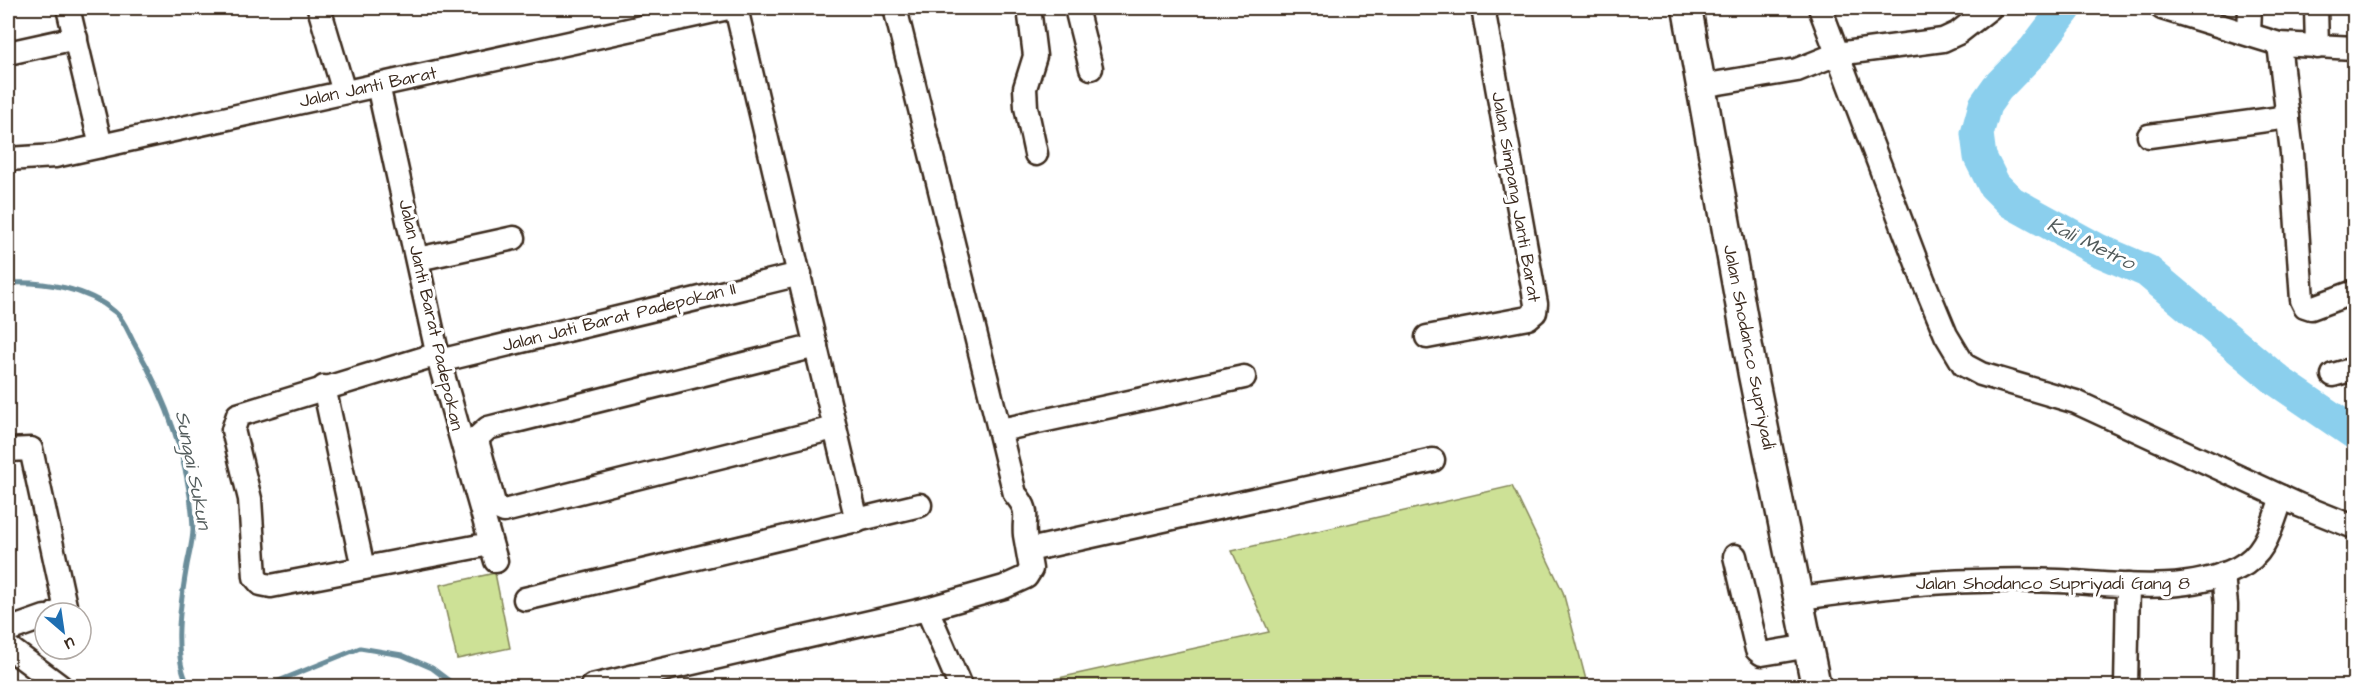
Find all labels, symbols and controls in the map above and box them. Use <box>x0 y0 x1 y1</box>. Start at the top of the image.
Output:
street label: Jalan Janti Barat <box>297 60 440 114</box>
street label: Jalan Simpang Janti Barat <box>1484 90 1547 305</box>
street label: Jalan Janti Barat Padepokan <box>392 197 470 433</box>
water label: Kali Metro <box>2043 211 2141 278</box>
street label: Jalan Shodanco Supriyadi <box>1716 243 1781 452</box>
street label: Jalan Jati Barat Padepokan II <box>500 276 738 358</box>
water label: Sungai Sukun <box>167 408 219 534</box>
street label: Jalan Shodanco Supriyadi Gang 8 <box>1916 571 2190 597</box>
north arrow <box>33 601 93 661</box>
text: U <box>61 631 79 655</box>

